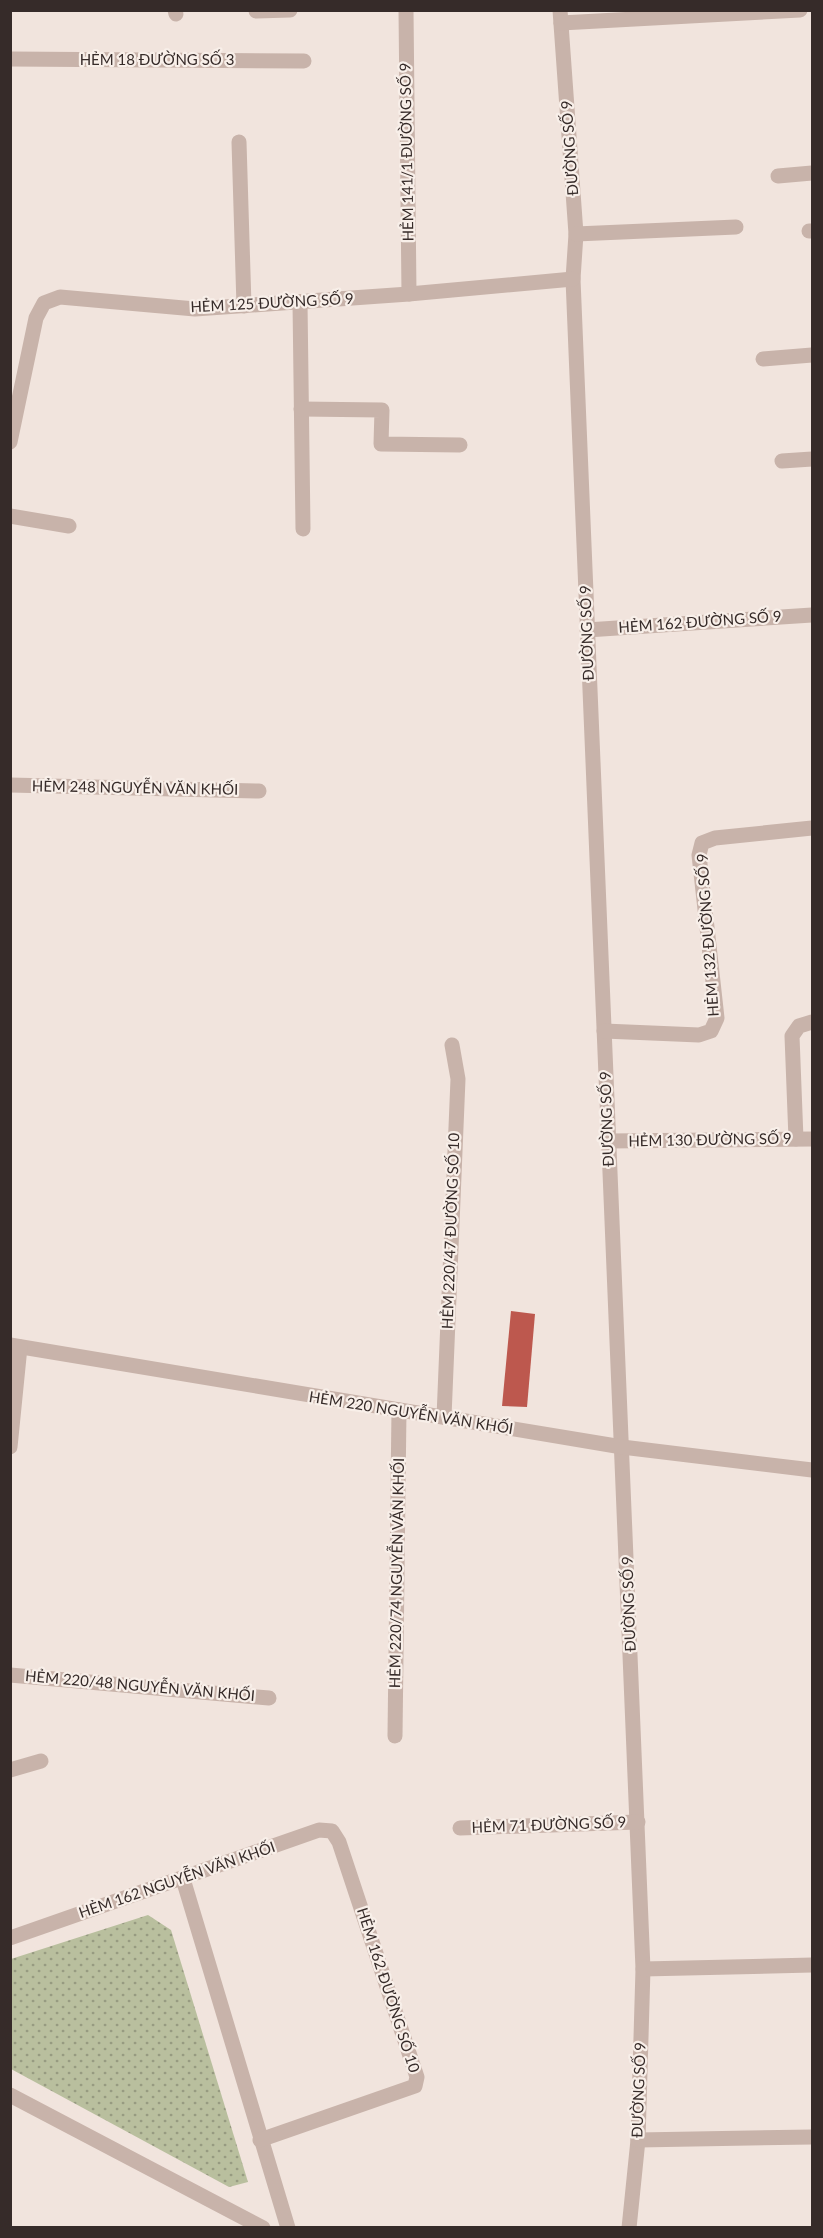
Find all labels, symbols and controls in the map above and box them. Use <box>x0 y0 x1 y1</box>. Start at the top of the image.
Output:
street label: HẺM 18 ĐƯỜNG SỐ 3 <box>80 49 234 68</box>
street label: HẺM 141/1 ĐƯỜNG SỐ 9 <box>394 62 417 242</box>
street label: ĐƯỜNG SỐ 9 <box>556 100 581 196</box>
street label: HẺM 125 ĐƯỜNG SỐ 9 <box>190 288 354 315</box>
street label: ĐƯỜNG SỐ 9 <box>574 585 597 681</box>
street label: HẺM 162 ĐƯỜNG SỐ 9 <box>618 605 782 636</box>
street label: HẺM 248 NGUYỄN VĂN KHỐI <box>32 775 238 798</box>
street label: HẺM 132 ĐƯỜNG SỐ 9 <box>691 853 722 1017</box>
street label: ĐƯỜNG SỐ 9 <box>594 1071 617 1167</box>
street label: HẺM 130 ĐƯỜNG SỐ 9 <box>628 1128 792 1149</box>
street label: HẺM 220/47 ĐƯỜNG SỐ 10 <box>437 1132 462 1329</box>
street label: HẺM 220 NGUYỄN VĂN KHỐI <box>308 1386 515 1437</box>
street label: HẺM 220/74 NGUYỄN VĂN KHỐI <box>384 1458 407 1688</box>
street label: ĐƯỜNG SỐ 9 <box>616 1556 639 1652</box>
street label: HẺM 220/48 NGUYỄN VĂN KHỐI <box>24 1665 256 1704</box>
street label: HẺM 71 ĐƯỜNG SỐ 9 <box>471 1811 627 1836</box>
street label: HẺM 162 NGUYỄN VĂN KHỐI <box>76 1836 277 1921</box>
street label: HẺM 162 ĐƯỜNG SỐ 10 <box>354 1905 425 2075</box>
street label: ĐƯỜNG SỐ 9 <box>626 2042 649 2138</box>

